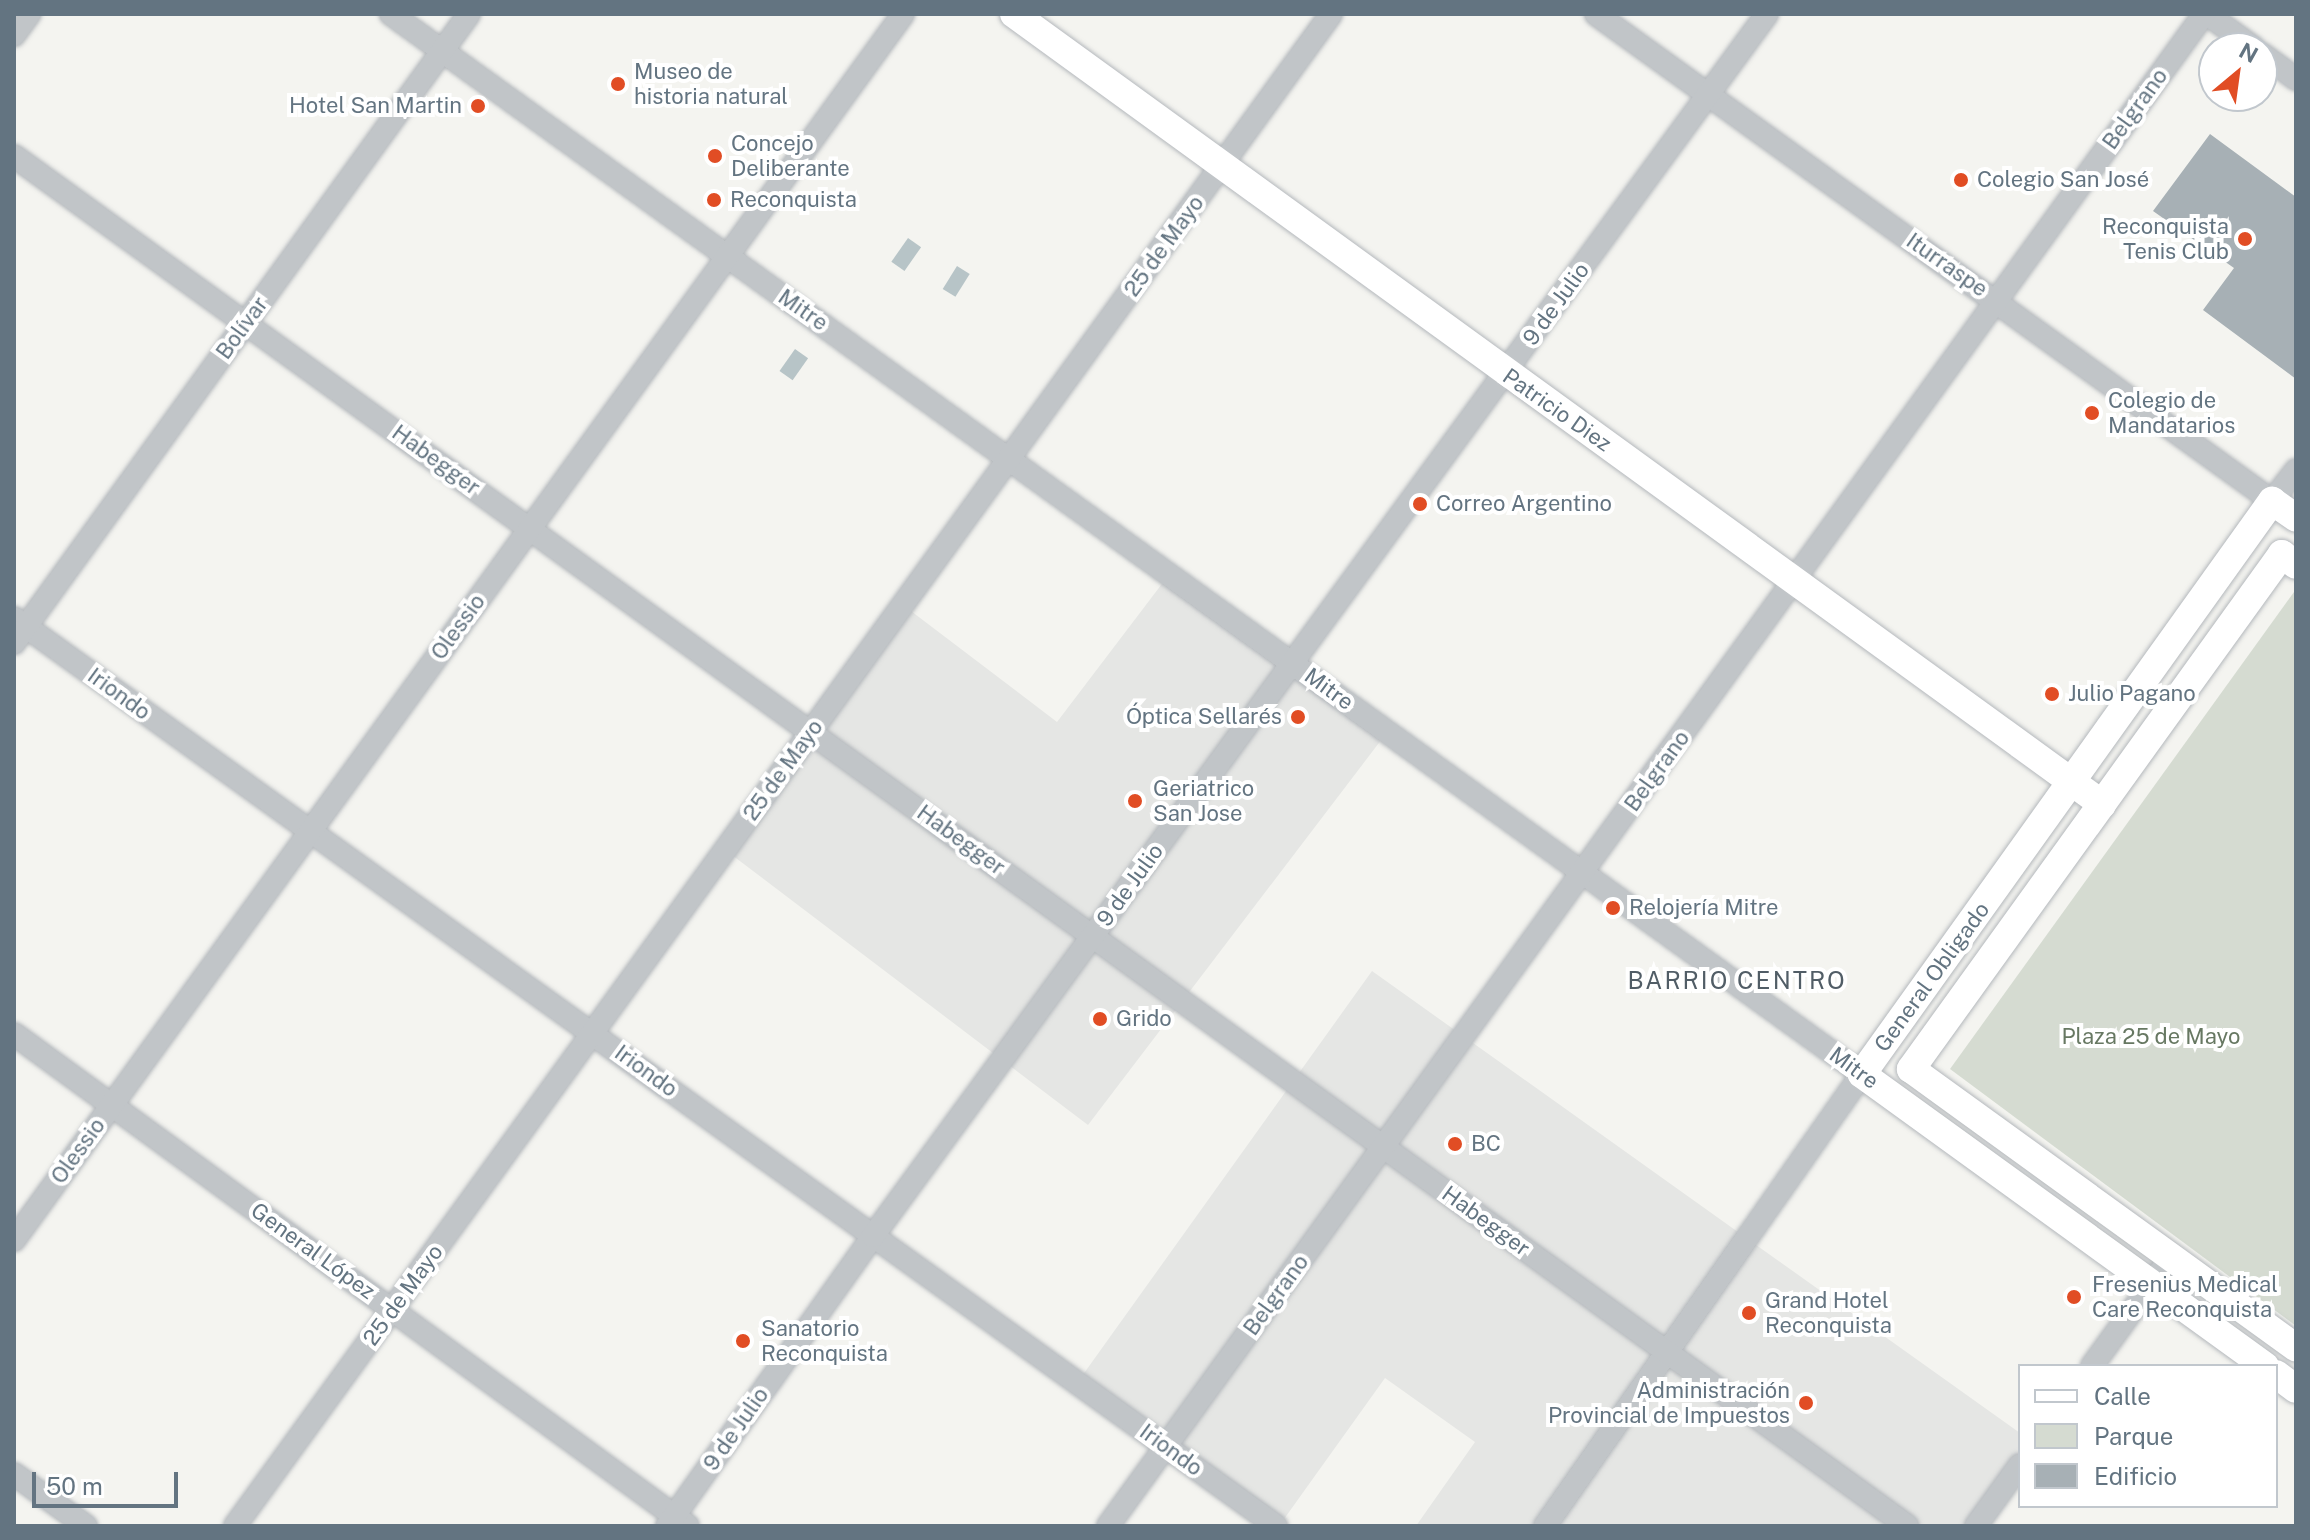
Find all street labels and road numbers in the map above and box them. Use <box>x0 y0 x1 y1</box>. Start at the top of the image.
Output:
street label: Belgrano <box>2097 63 2173 155</box>
street label: 25 de Mayo <box>1118 190 1210 302</box>
street label: Iturraspe <box>1901 228 1993 302</box>
street label: 9 de Julio <box>1517 257 1595 351</box>
street label: Mitre <box>773 284 833 336</box>
street label: Bolívar <box>211 292 273 364</box>
street label: Patricio Diez <box>1498 363 1616 457</box>
street label: Habegger <box>387 419 485 501</box>
street label: Olessio <box>425 589 491 665</box>
street label: Iriondo <box>83 662 155 726</box>
street label: Mitre <box>1299 662 1359 716</box>
street label: 25 de Mayo <box>737 714 829 826</box>
street label: Belgrano <box>1619 725 1695 817</box>
street label: Habegger <box>912 799 1010 881</box>
street label: 9 de Julio <box>1091 838 1169 932</box>
street label: General Obligado <box>1869 897 1995 1057</box>
street label: Iriondo <box>610 1039 682 1103</box>
street label: Mitre <box>1824 1041 1884 1095</box>
street label: Olessio <box>45 1113 111 1189</box>
street label: Habegger <box>1437 1180 1535 1262</box>
street label: General López <box>246 1197 380 1305</box>
street label: 25 de Mayo <box>357 1239 449 1351</box>
street label: Belgrano <box>1238 1249 1314 1341</box>
street label: 9 de Julio <box>698 1382 774 1476</box>
street label: Iriondo <box>1135 1418 1207 1482</box>

